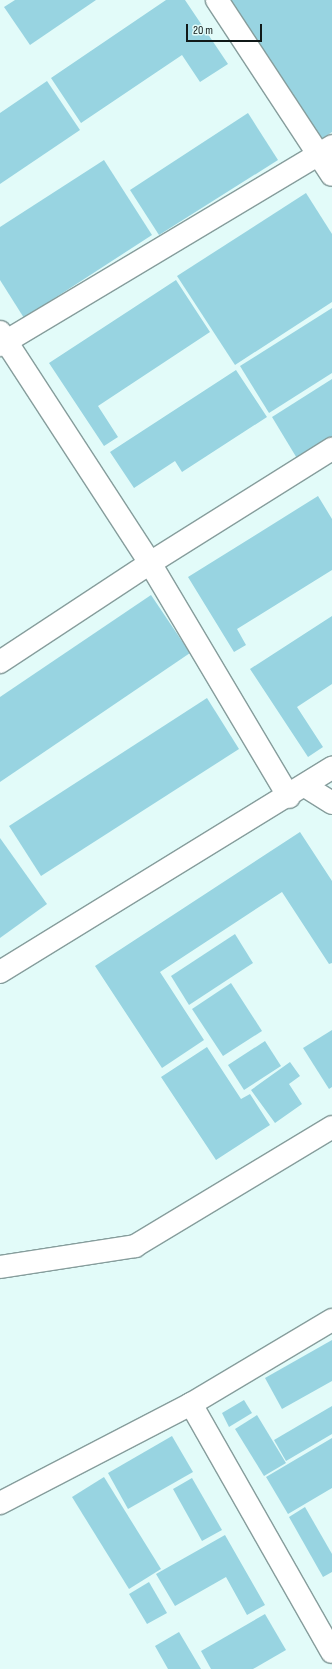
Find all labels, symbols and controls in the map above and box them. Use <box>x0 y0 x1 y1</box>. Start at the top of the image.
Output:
scale bar <box>188 16 264 42</box>
text: 20 m <box>193 23 213 38</box>

